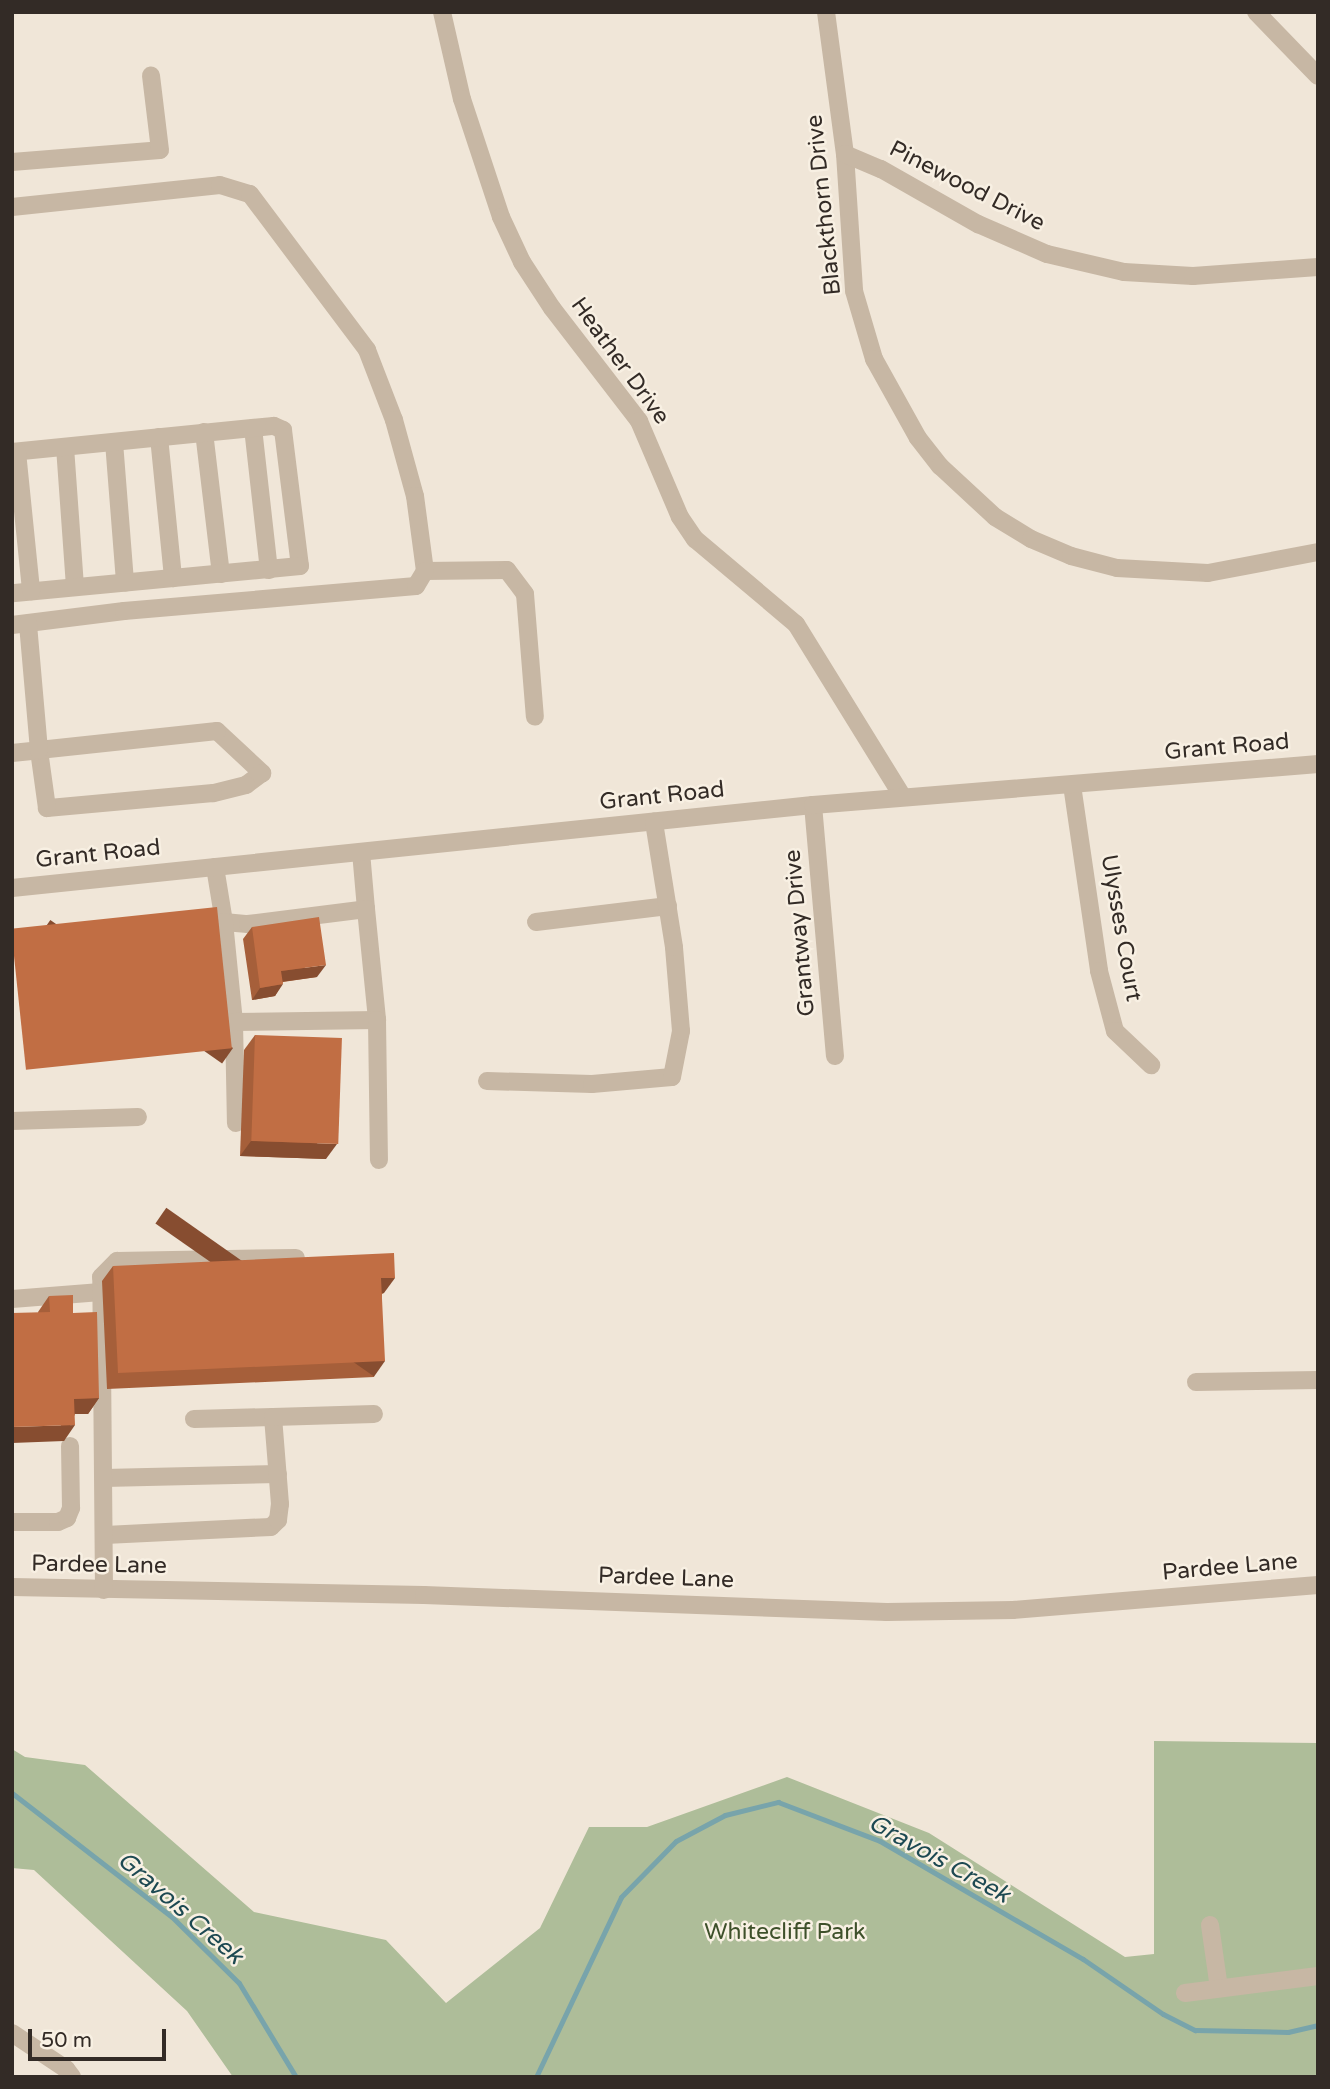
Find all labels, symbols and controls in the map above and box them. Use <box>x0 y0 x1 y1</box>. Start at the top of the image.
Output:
street label: Blackthorn Drive <box>801 113 847 297</box>
street label: Pinewood Drive <box>885 135 1049 237</box>
street label: Heather Drive <box>565 292 675 430</box>
street label: Grant Road <box>1163 728 1291 766</box>
street label: Grant Road <box>598 776 726 816</box>
street label: Grant Road <box>34 834 162 874</box>
street label: Grantway Drive <box>779 848 821 1018</box>
street label: Ulysses Court <box>1095 852 1147 1004</box>
street label: Pardee Lane <box>1161 1547 1299 1587</box>
street label: Pardee Lane <box>31 1550 167 1580</box>
street label: Pardee Lane <box>598 1562 734 1594</box>
water label: Gravois Creek <box>863 1808 1015 1910</box>
water label: Gravois Creek <box>111 1846 249 1970</box>
park label: Whitecliff Park <box>704 1918 866 1946</box>
scale bar <box>32 2016 170 2060</box>
text: 50 m <box>41 2028 92 2053</box>

